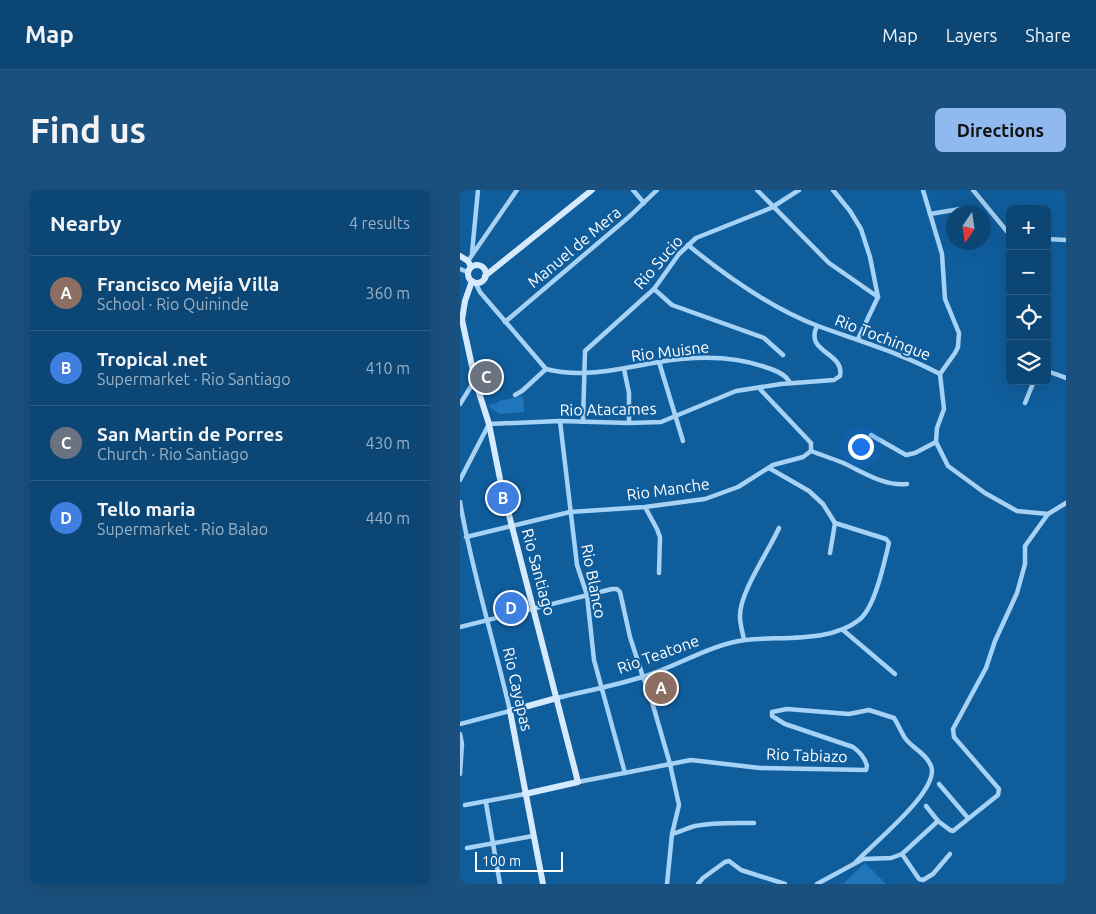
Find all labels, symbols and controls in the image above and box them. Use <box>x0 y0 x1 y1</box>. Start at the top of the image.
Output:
text: Map <box>25 21 74 48</box>
text: Map <box>882 25 918 45</box>
text: Layers <box>946 25 997 45</box>
text: Share <box>1025 25 1071 45</box>
button: Directions <box>935 108 1066 152</box>
text: Find us <box>30 110 146 150</box>
street label: Manuel de Mera <box>524 203 624 291</box>
north arrow <box>946 205 991 250</box>
map controls <box>1006 205 1051 385</box>
button: + <box>1006 205 1051 250</box>
text: Nearby <box>50 211 121 235</box>
text: 4 results <box>349 214 410 232</box>
street label: Rio Sucio <box>630 232 686 292</box>
button: − <box>1006 250 1051 295</box>
text: Francisco Mejía Villa <box>97 273 279 295</box>
text: A <box>60 284 72 302</box>
text: 360 m <box>365 284 410 302</box>
text: School · Rio Quininde <box>97 295 249 313</box>
button: locate <box>1006 295 1051 340</box>
street label: Rio Tochingue <box>833 310 933 364</box>
street label: Rio Muisne <box>630 337 710 365</box>
button: layers <box>1006 340 1051 385</box>
text: Tropical .net <box>97 348 207 370</box>
pin: C <box>470 358 502 396</box>
text: B <box>61 359 71 377</box>
text: 410 m <box>365 359 410 377</box>
text: Supermarket · Rio Santiago <box>97 370 291 388</box>
street label: Rio Atacames <box>559 399 657 419</box>
text: San Martin de Porres <box>97 423 283 445</box>
text: C <box>61 434 71 452</box>
text: 430 m <box>365 434 410 452</box>
your location <box>848 434 874 460</box>
text: Church · Rio Santiago <box>97 445 249 463</box>
street label: Rio Manche <box>625 474 711 504</box>
pin: B <box>487 479 519 517</box>
text: Tello maria <box>97 498 196 520</box>
text: D <box>60 509 72 527</box>
text: 440 m <box>365 509 410 527</box>
text: Supermarket · Rio Balao <box>97 520 268 538</box>
street label: Rio Santiago <box>519 526 559 618</box>
street label: Rio Blanco <box>578 542 610 620</box>
pin: D <box>495 589 527 627</box>
street label: Rio Teatone <box>615 631 701 677</box>
street label: Rio Cayapas <box>500 645 536 733</box>
pin: A <box>645 669 677 707</box>
street label: Rio Tabiazo <box>766 745 848 765</box>
scale bar <box>475 849 562 872</box>
text: 100 m <box>482 853 521 869</box>

